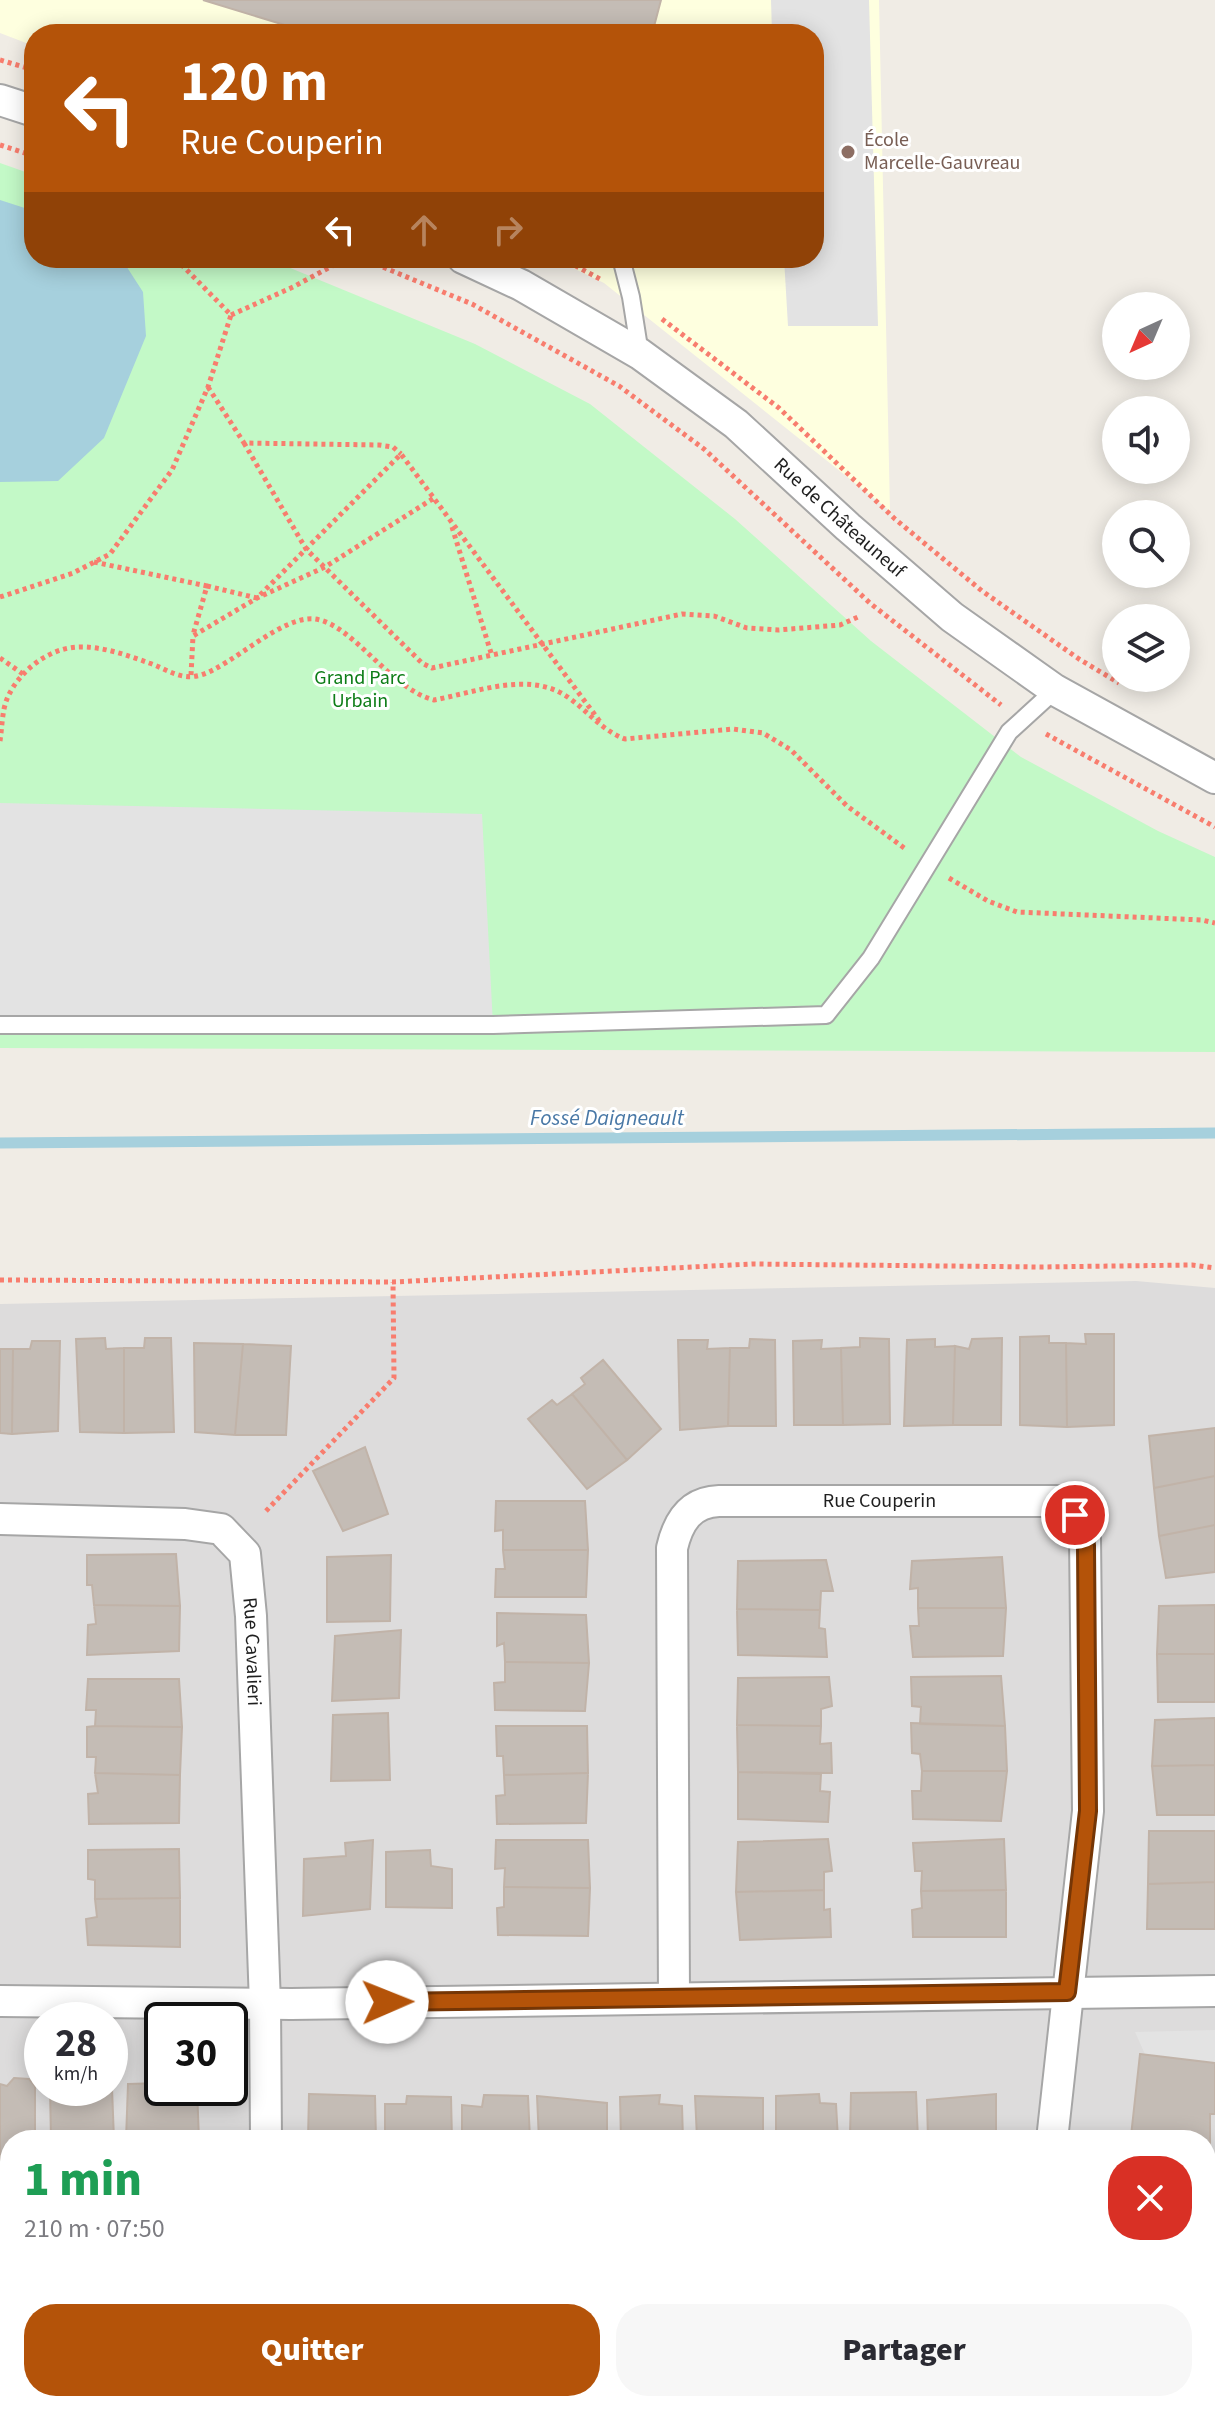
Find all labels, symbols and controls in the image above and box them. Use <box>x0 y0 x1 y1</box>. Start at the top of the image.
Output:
text: 120 m <box>180 43 328 122</box>
icon: left <box>48 56 152 160</box>
text: Rue Couperin <box>180 117 384 168</box>
place label: École Marcelle-Gauvreau <box>864 126 1021 177</box>
marker: École Marcelle-Gauvreau <box>839 143 857 161</box>
icon: left <box>318 208 362 252</box>
icon: ahead <box>402 208 446 252</box>
icon: right <box>486 208 530 252</box>
north arrow <box>1102 292 1190 380</box>
map controls <box>1102 292 1190 692</box>
button: sound <box>1102 396 1190 484</box>
street label: Rue de Châteauneuf <box>767 451 912 585</box>
button: search <box>1102 500 1190 588</box>
button: layers <box>1102 604 1190 692</box>
park label: Grand Parc Urbain <box>314 664 406 715</box>
water label: Fossé Daigneault <box>530 1102 685 1134</box>
pin <box>1041 1481 1109 1549</box>
street label: Rue Couperin <box>823 1487 936 1515</box>
icon: arrive <box>1053 1493 1097 1537</box>
street label: Rue Cavalieri <box>235 1596 268 1706</box>
position arrow <box>345 1960 429 2044</box>
speed limit sign: 30 <box>144 2002 248 2106</box>
text: 28 <box>55 2015 97 2072</box>
text: km/h <box>54 2060 98 2088</box>
text: 1 min <box>24 2146 142 2214</box>
button: close <box>1108 2156 1192 2240</box>
text: 210 m · 07:50 <box>24 2210 165 2247</box>
button: Quitter <box>24 2304 600 2396</box>
button: Partager <box>616 2304 1192 2396</box>

